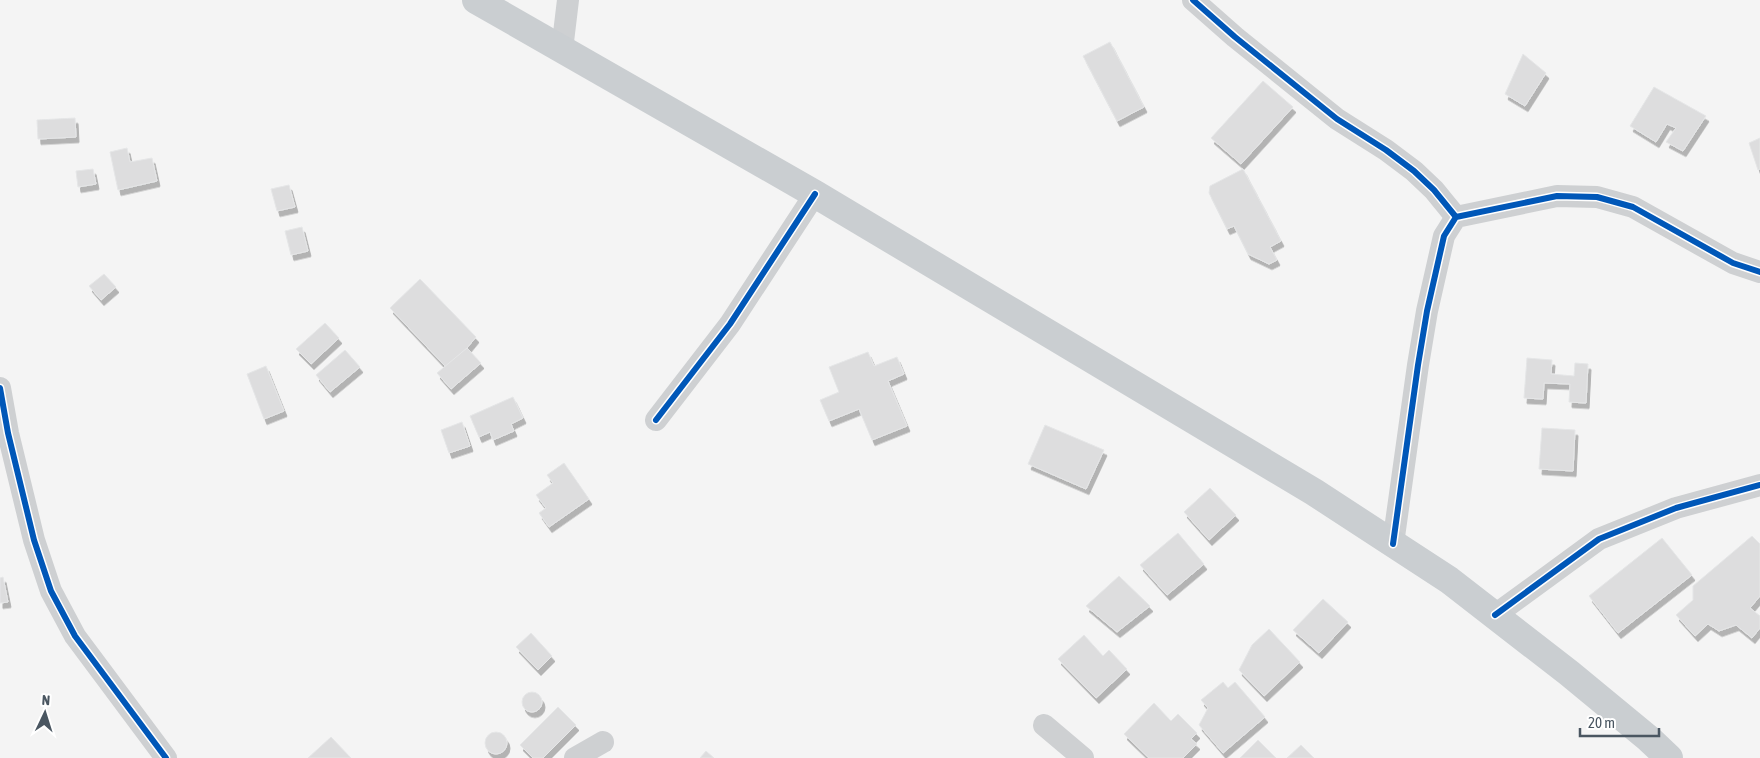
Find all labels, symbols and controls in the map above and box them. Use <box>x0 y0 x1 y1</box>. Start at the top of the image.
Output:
north arrow <box>20 688 70 738</box>
text: N <box>41 692 51 708</box>
scale bar <box>1580 706 1659 738</box>
text: 20 m <box>1588 714 1615 731</box>

